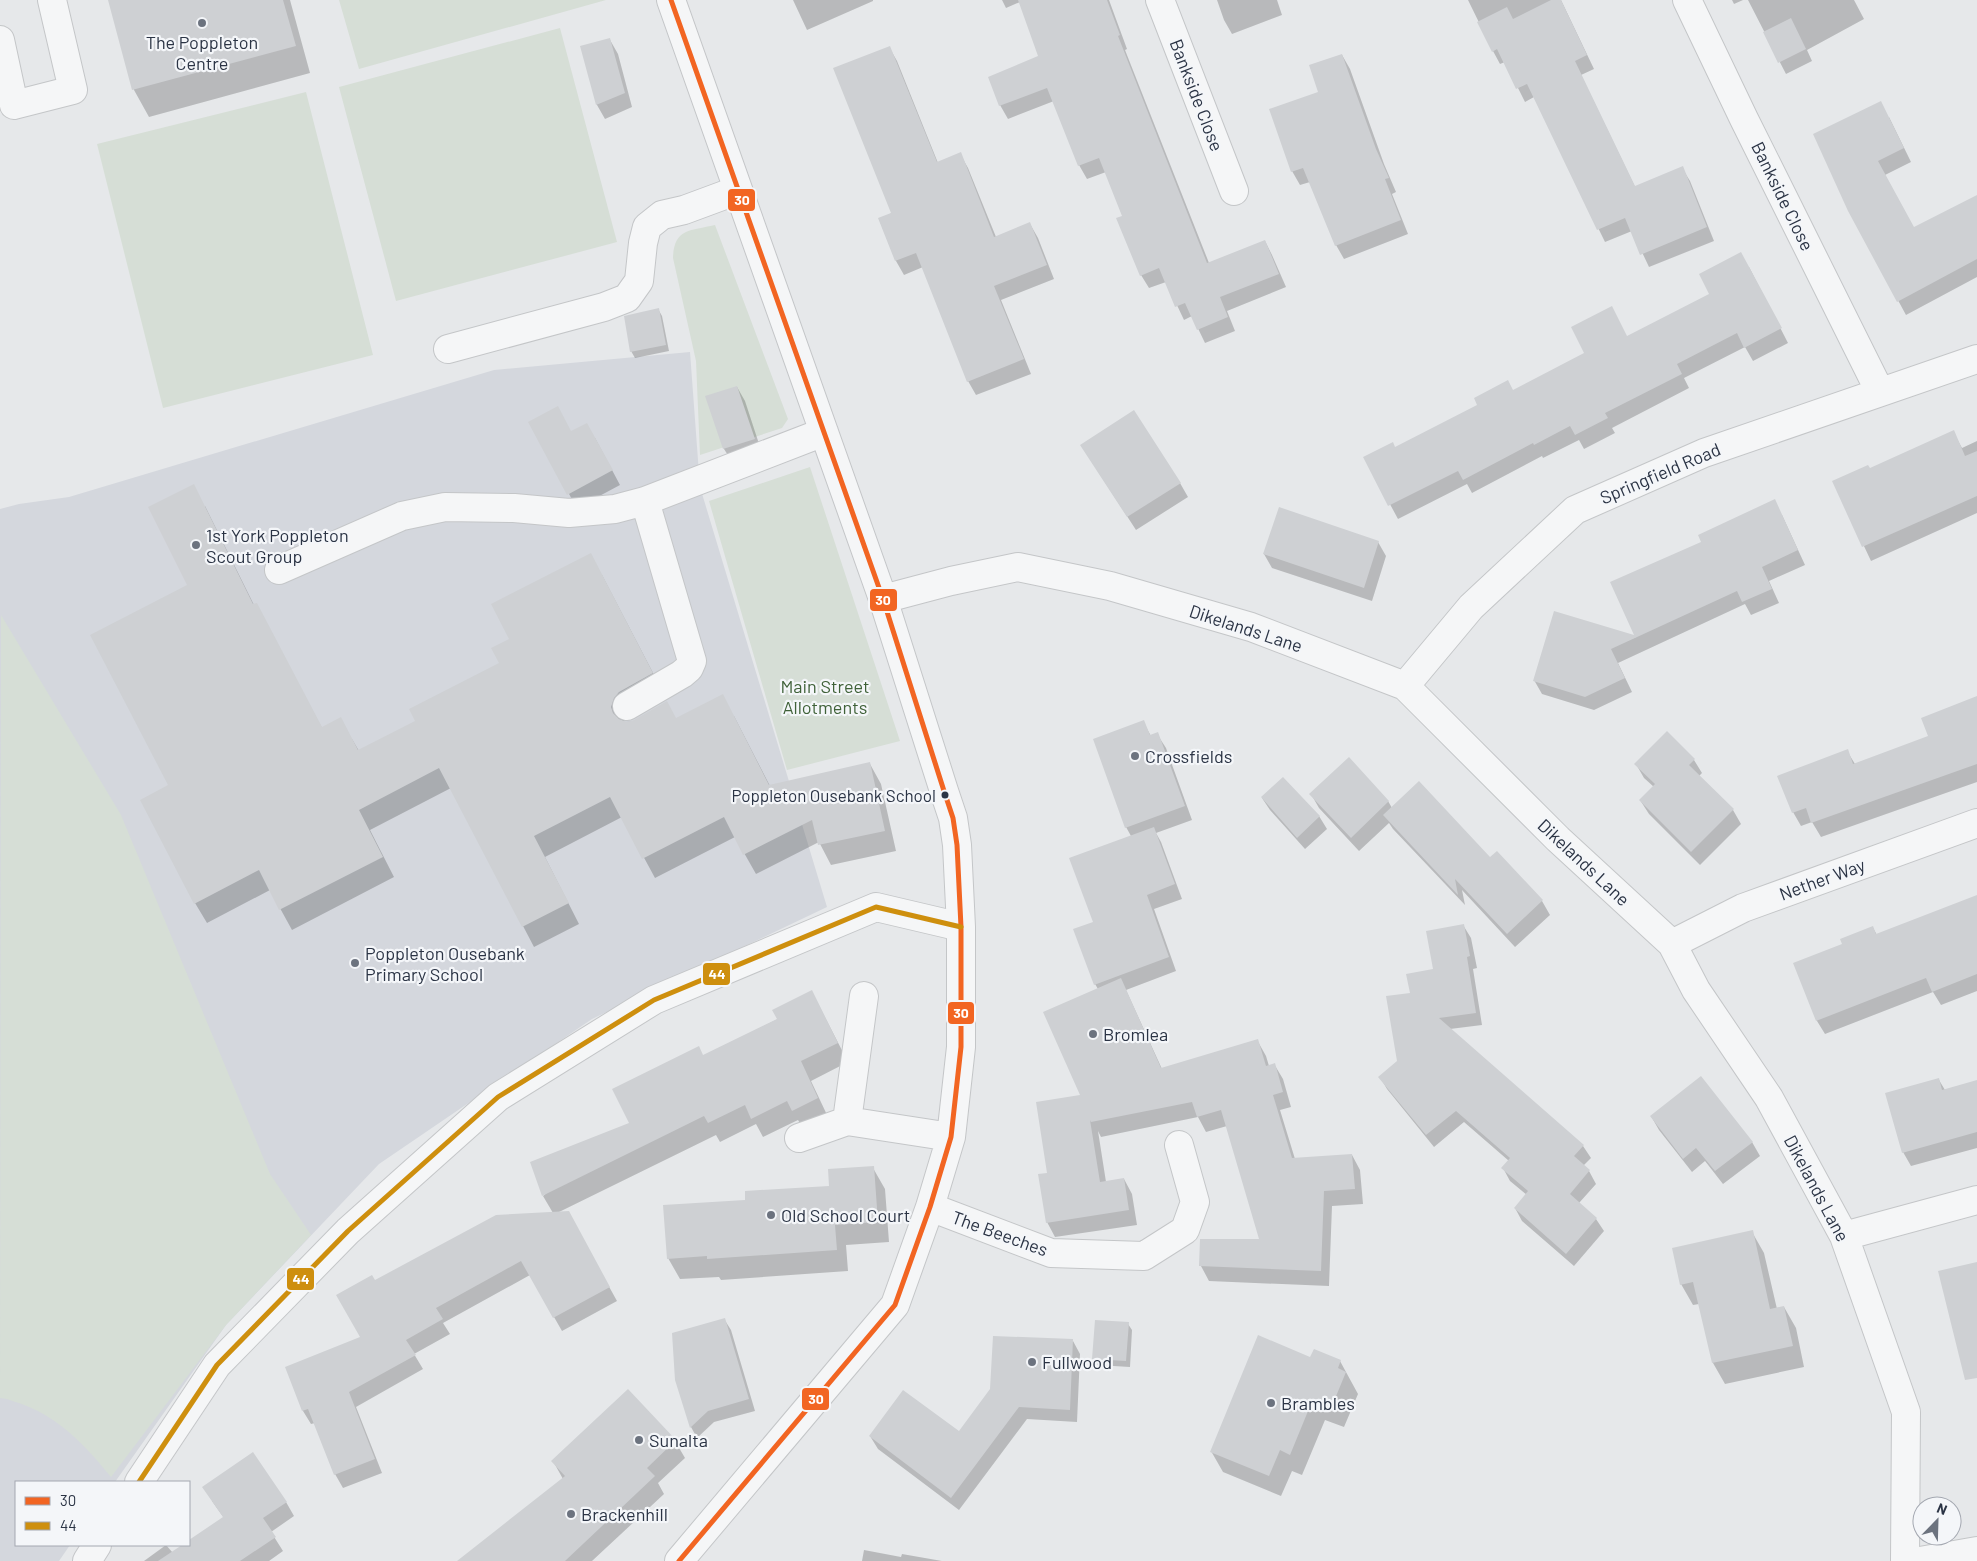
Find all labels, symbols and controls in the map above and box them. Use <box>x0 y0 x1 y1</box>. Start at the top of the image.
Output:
marker: The Poppleton Centre <box>196 17 208 29</box>
place label: The Poppleton Centre <box>146 31 258 74</box>
street label: Bankside Close <box>1166 36 1228 154</box>
street label: Bankside Close <box>1747 138 1819 254</box>
line badge: 30 <box>727 188 756 212</box>
text: 30 <box>734 191 750 208</box>
street label: Springfield Road <box>1596 438 1724 508</box>
place label: 1st York Poppleton Scout Group <box>206 524 349 567</box>
marker: 1st York Poppleton Scout Group <box>190 539 202 551</box>
line badge: 30 <box>869 588 898 612</box>
text: 30 <box>875 591 891 608</box>
street label: Dikelands Lane <box>1187 599 1305 657</box>
park label: Main Street Allotments <box>780 675 870 718</box>
place label: Crossfields <box>1145 745 1232 767</box>
marker: Crossfields <box>1129 750 1141 762</box>
place label: Poppleton Ousebank School <box>731 785 936 805</box>
marker: Poppleton Ousebank School <box>940 790 950 800</box>
street label: Dikelands Lane <box>1534 814 1634 910</box>
street label: Nether Way <box>1776 853 1868 905</box>
place label: Poppleton Ousebank Primary School <box>365 942 525 985</box>
marker: Poppleton Ousebank Primary School <box>349 957 361 969</box>
line badge: 44 <box>702 962 731 986</box>
text: 44 <box>709 965 725 982</box>
line badge: 30 <box>947 1001 975 1025</box>
text: 30 <box>953 1004 969 1021</box>
place label: Bromlea <box>1103 1023 1168 1045</box>
marker: Bromlea <box>1087 1028 1099 1040</box>
street label: Dikelands Lane <box>1780 1131 1854 1245</box>
place label: Old School Court <box>781 1204 910 1226</box>
street label: The Beeches <box>949 1205 1051 1261</box>
marker: Old School Court <box>765 1209 777 1221</box>
line badge: 44 <box>286 1267 315 1291</box>
text: 44 <box>293 1270 309 1287</box>
place label: Fullwood <box>1042 1351 1112 1373</box>
marker: Fullwood <box>1026 1356 1038 1368</box>
line badge: 30 <box>801 1387 830 1411</box>
text: 30 <box>808 1390 824 1407</box>
place label: Brambles <box>1281 1392 1355 1414</box>
marker: Brambles <box>1265 1397 1277 1409</box>
place label: Sunalta <box>649 1429 708 1451</box>
marker: Sunalta <box>633 1434 645 1446</box>
legend <box>15 1481 190 1546</box>
text: 30 <box>60 1491 76 1509</box>
north arrow <box>1912 1496 1962 1546</box>
text: N <box>1935 1499 1950 1518</box>
place label: Brackenhill <box>581 1503 668 1525</box>
marker: Brackenhill <box>565 1508 577 1520</box>
text: 44 <box>60 1516 77 1534</box>

